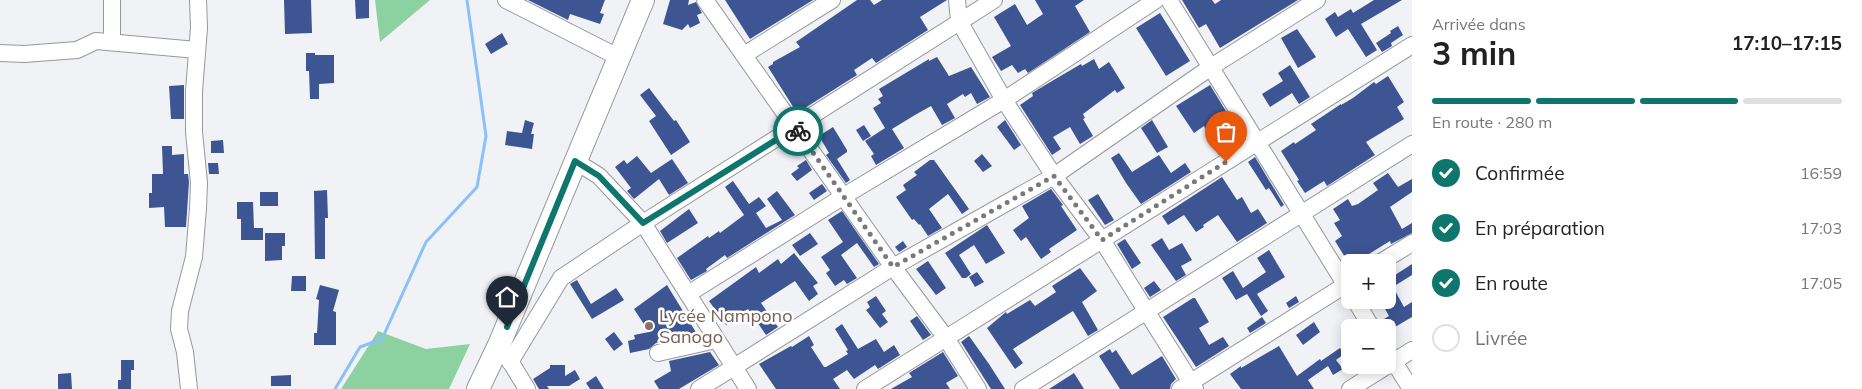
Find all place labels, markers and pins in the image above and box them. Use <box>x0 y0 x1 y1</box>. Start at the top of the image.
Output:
pin <box>1205 111 1247 162</box>
pin <box>486 276 528 327</box>
place label: Lycée Nampono Sanogo <box>659 304 792 348</box>
marker: Lycée Nampono Sanogo <box>643 320 655 332</box>

